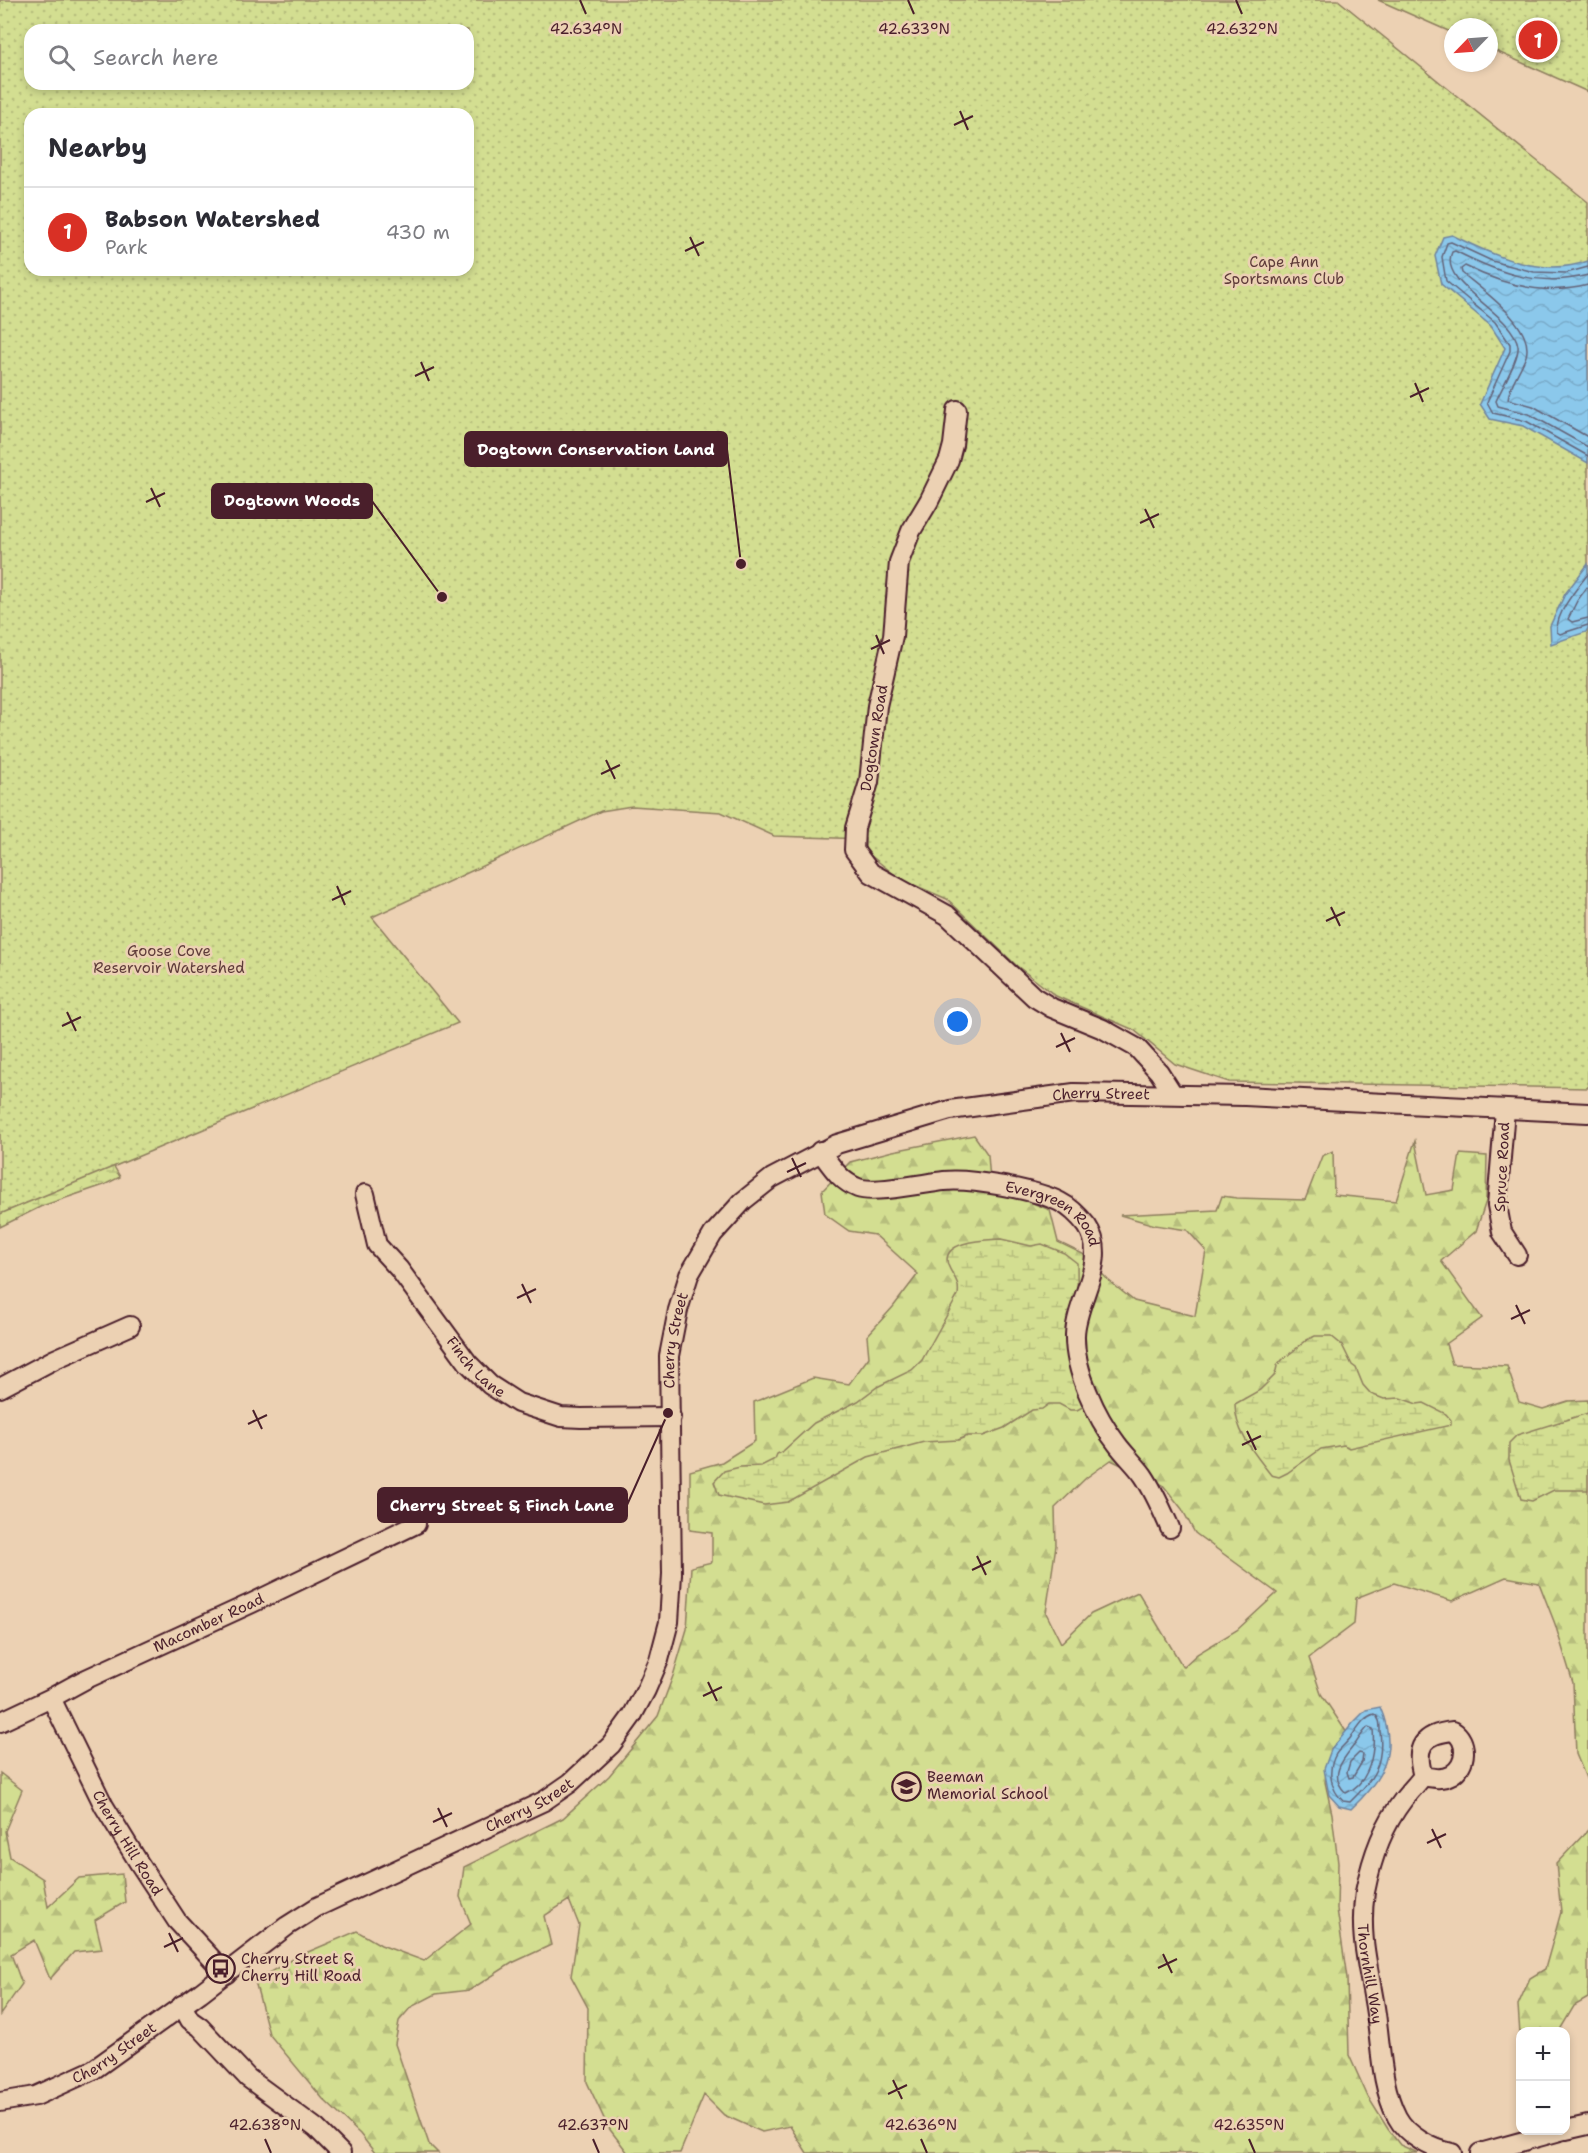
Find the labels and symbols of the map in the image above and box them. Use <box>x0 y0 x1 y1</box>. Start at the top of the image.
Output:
north arrow <box>1444 18 1498 72</box>
pin: 1 <box>1518 18 1558 63</box>
text: 42.634°N <box>550 19 622 39</box>
text: 42.633°N <box>878 19 950 39</box>
text: 42.632°N <box>1206 19 1278 39</box>
park label: Cape Ann Sportsmans Club <box>1224 252 1344 289</box>
callout: Dogtown Conservation Land <box>465 432 727 466</box>
text: Dogtown Conservation Land <box>477 439 715 460</box>
callout: Dogtown Woods <box>212 484 372 518</box>
text: Dogtown Woods <box>224 490 360 511</box>
street label: Dogtown Road <box>856 683 892 793</box>
park label: Goose Cove Reservoir Watershed <box>93 941 245 978</box>
your location <box>943 1007 972 1036</box>
street label: Cherry Street <box>1051 1083 1150 1106</box>
street label: Spruce Road <box>1490 1121 1514 1213</box>
street label: Evergreen Road <box>1004 1177 1105 1249</box>
street label: Cherry Street <box>659 1290 693 1389</box>
street label: Finch Lane <box>442 1332 509 1402</box>
callout: Cherry Street & Finch Lane <box>378 1488 627 1522</box>
text: Cherry Street & Finch Lane <box>390 1495 615 1516</box>
street label: Macomber Road <box>150 1589 268 1657</box>
place label: Beeman Memorial School <box>927 1767 1049 1804</box>
school or university icon: Beeman Memorial School <box>890 1770 922 1802</box>
street label: Cherry Street <box>482 1773 578 1837</box>
street label: Cherry Hill Road <box>88 1787 168 1900</box>
street label: Thornhill Way <box>1353 1923 1387 2025</box>
place label: Cherry Street & Cherry Hill Road <box>241 1949 362 1986</box>
bus stop icon: Cherry Street & Cherry Hill Road <box>204 1952 236 1984</box>
street label: Cherry Street <box>69 2018 160 2088</box>
text: 42.638°N <box>229 2115 301 2135</box>
text: 42.637°N <box>557 2115 629 2135</box>
text: 42.636°N <box>885 2115 957 2135</box>
text: 42.635°N <box>1213 2115 1285 2135</box>

